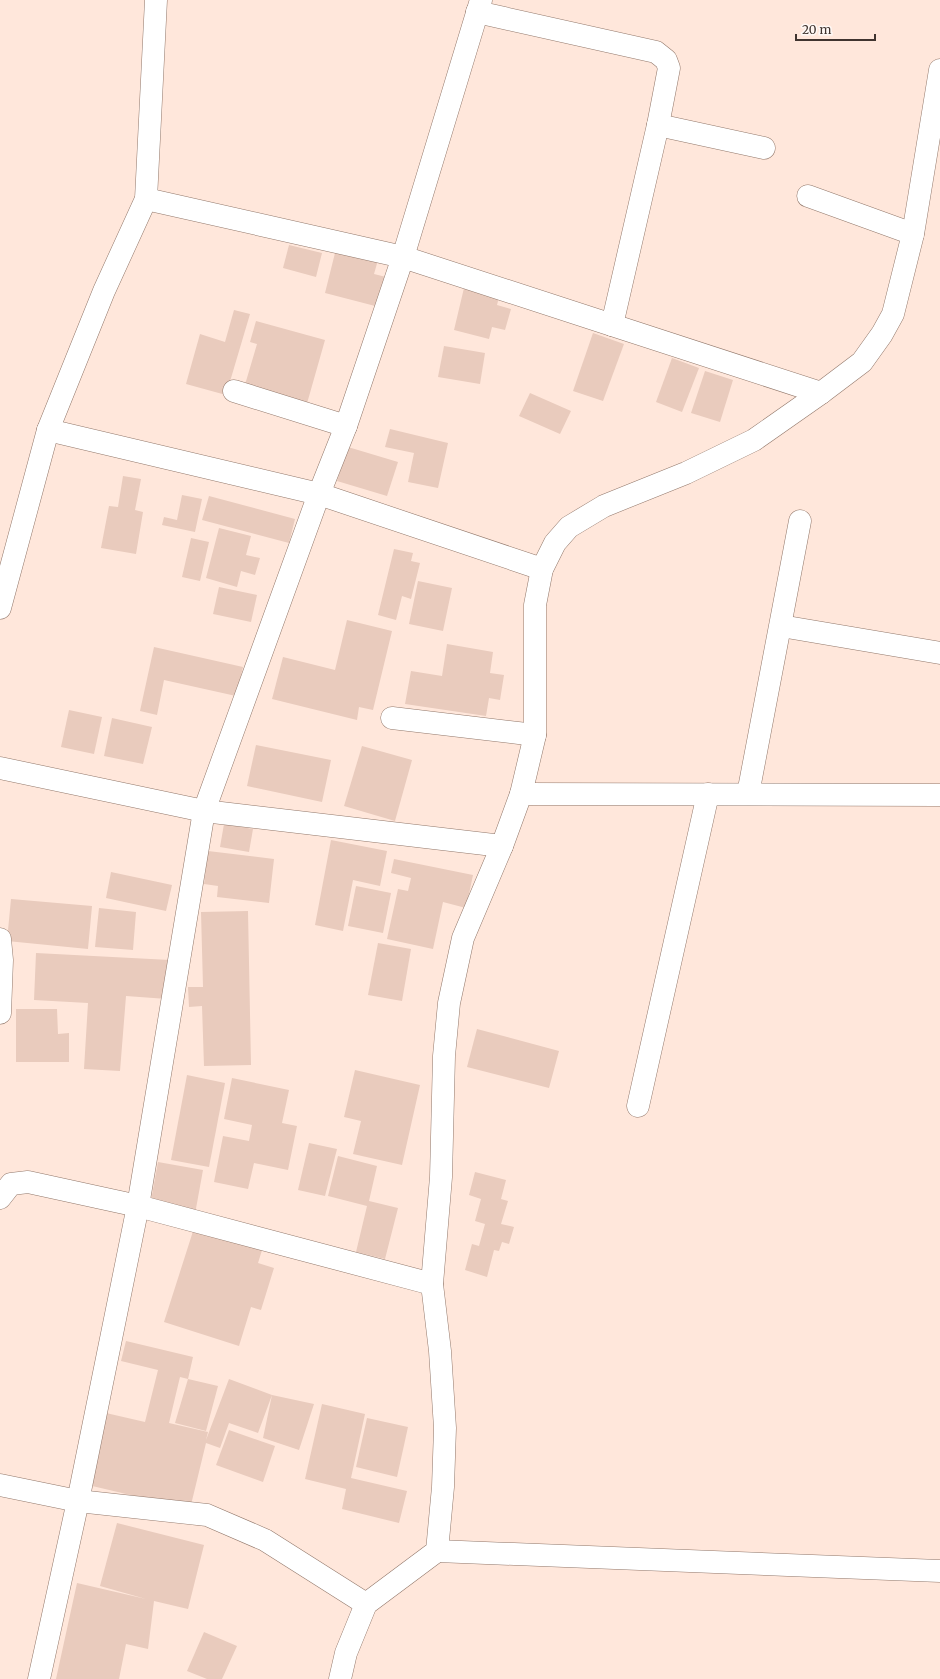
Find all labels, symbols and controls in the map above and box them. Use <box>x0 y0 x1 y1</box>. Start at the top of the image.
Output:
scale bar <box>796 16 875 42</box>
text: 20 m <box>802 22 831 37</box>

